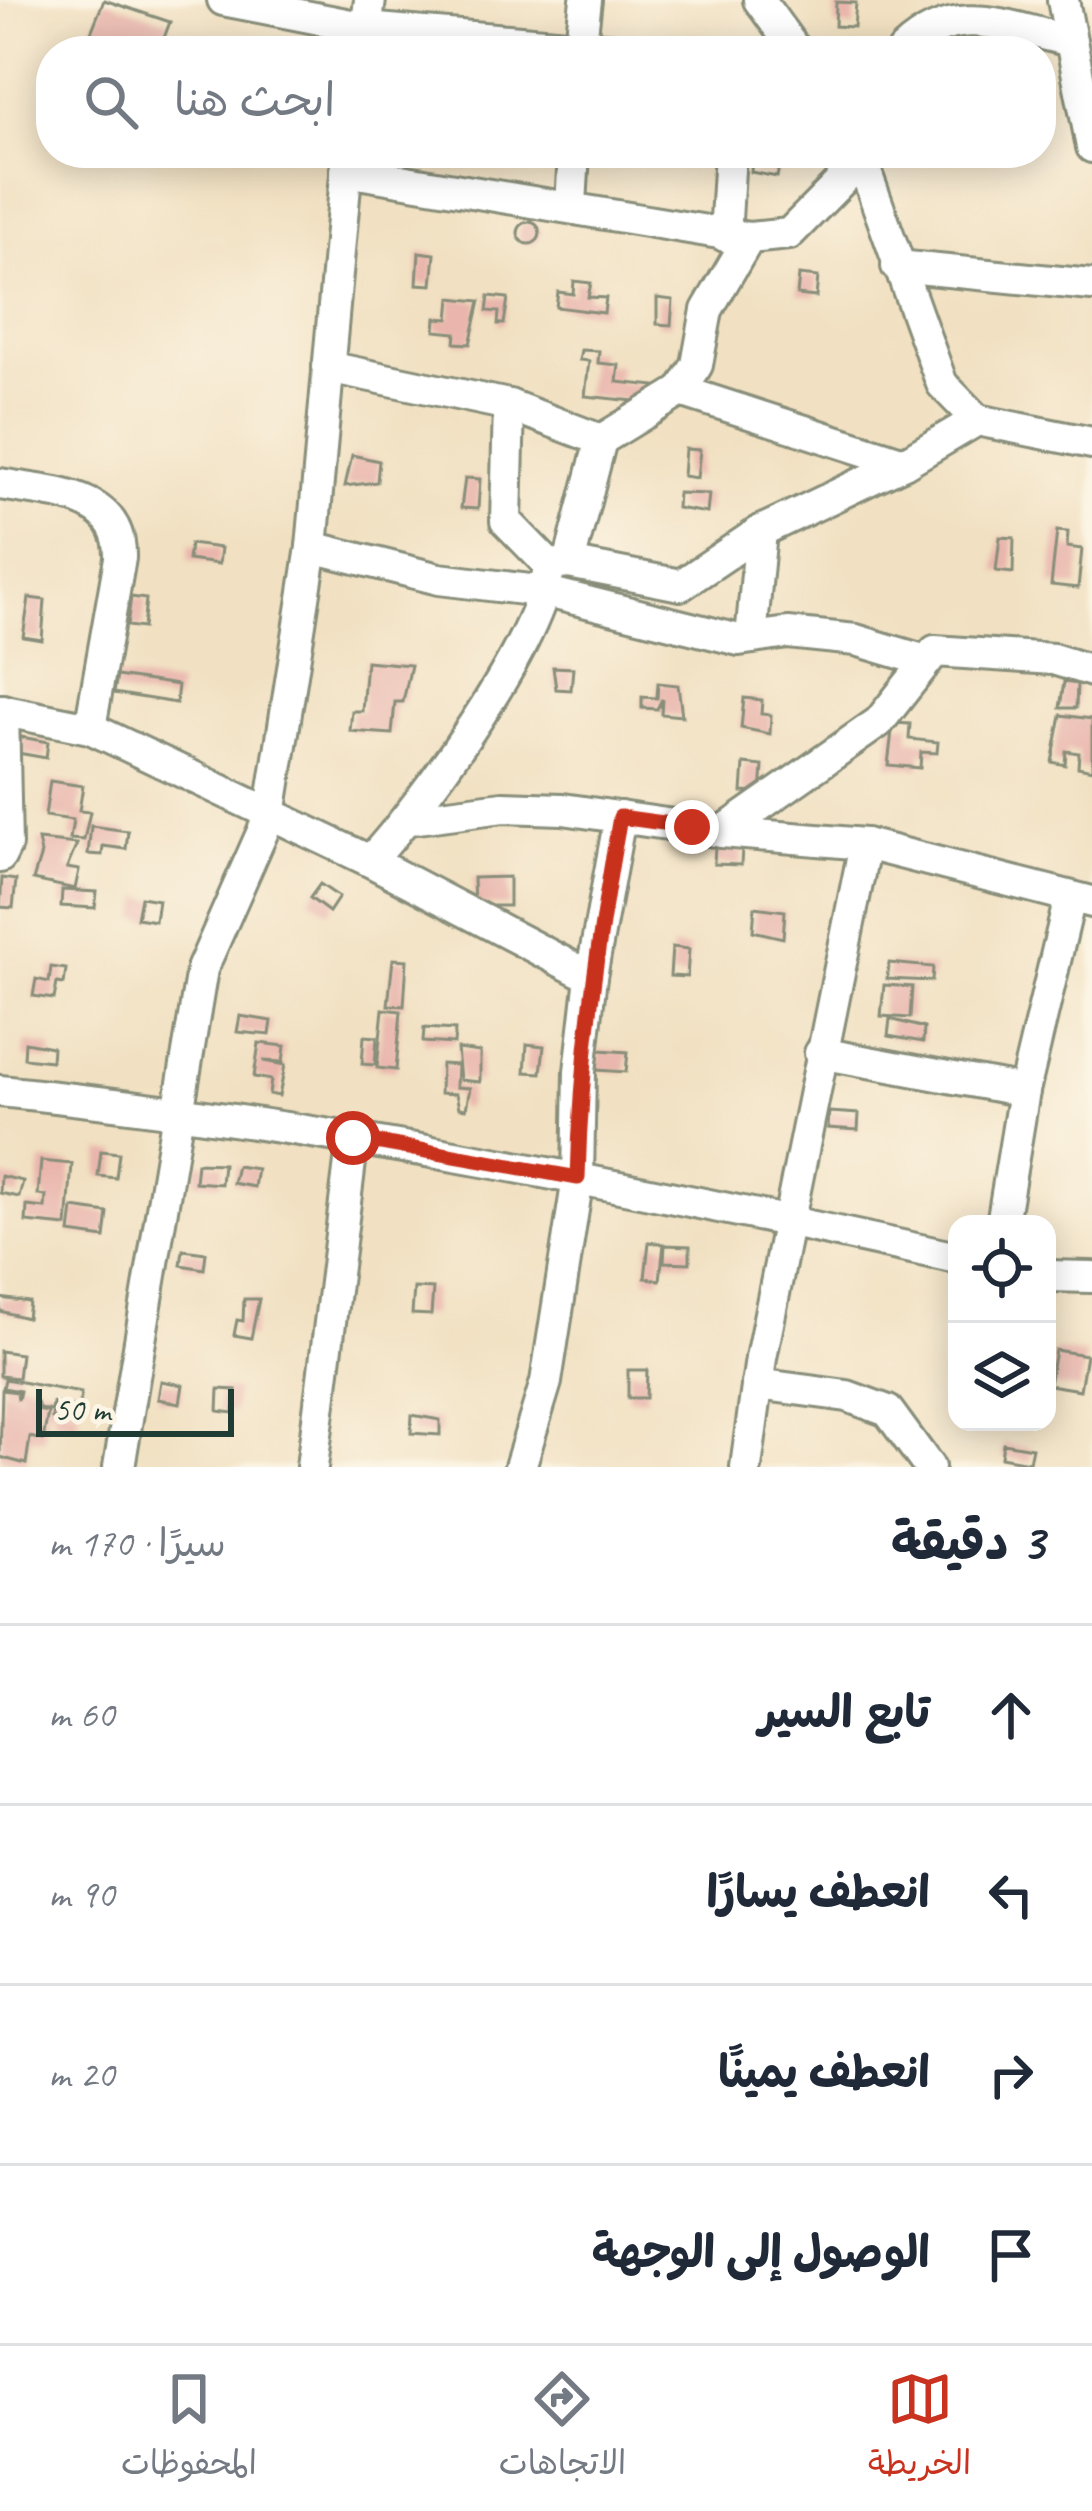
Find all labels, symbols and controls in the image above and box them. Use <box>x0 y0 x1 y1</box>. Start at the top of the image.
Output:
search box <box>36 36 1056 168</box>
icon: search <box>78 69 144 135</box>
text: ابحث هنا <box>174 72 335 129</box>
route end <box>665 800 719 854</box>
route start <box>326 1111 380 1165</box>
map controls <box>948 1215 1056 1431</box>
button: locate <box>948 1215 1056 1323</box>
button: layers <box>948 1323 1056 1431</box>
scale bar <box>36 1383 234 1436</box>
text: 50 m <box>54 1389 110 1431</box>
text: 3 دقيقة <box>891 1510 1044 1574</box>
text: سيرًا · 170 m <box>48 1519 226 1568</box>
icon: ahead <box>978 1682 1044 1748</box>
text: تابع السير <box>759 1684 930 1741</box>
text: 60 m <box>48 1690 114 1739</box>
icon: left <box>978 1862 1044 1928</box>
text: انعطف يسارًا <box>706 1864 930 1921</box>
text: 90 m <box>48 1870 114 1919</box>
icon: right <box>978 2042 1044 2108</box>
text: انعطف يمينًا <box>718 2044 930 2101</box>
text: 20 m <box>48 2050 114 2099</box>
icon: arrive <box>978 2222 1044 2288</box>
text: الوصول إلى الوجهة <box>592 2224 930 2281</box>
tab: المحفوظات <box>121 2366 257 2492</box>
tab: الاتجاهات <box>499 2366 626 2492</box>
tab: الخريطة <box>868 2366 971 2492</box>

